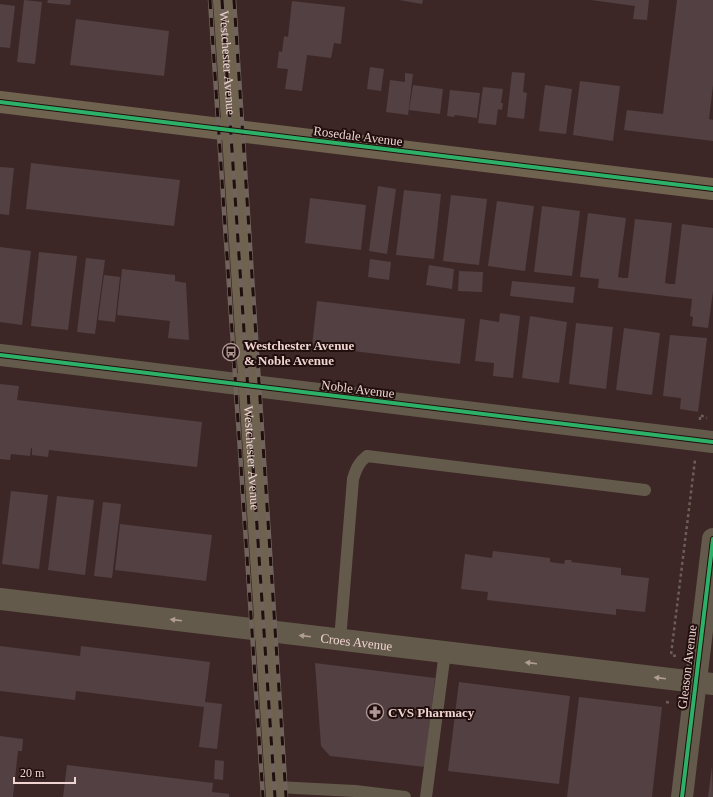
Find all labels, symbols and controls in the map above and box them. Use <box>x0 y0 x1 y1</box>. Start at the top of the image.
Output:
street label: Westchester Avenue <box>217 10 239 116</box>
street label: Rosedale Avenue <box>313 123 404 149</box>
place label: Westchester Avenue & Noble Avenue <box>244 338 355 368</box>
bus stop icon: Westchester Avenue & Noble Avenue <box>221 342 241 362</box>
street label: Noble Avenue <box>320 377 396 401</box>
street label: Westchester Avenue <box>242 405 263 511</box>
one-way arrow <box>170 617 182 623</box>
street label: Gleason Avenue <box>674 624 700 710</box>
street label: Croes Avenue <box>320 630 394 653</box>
one-way arrow <box>299 633 311 639</box>
one-way arrow <box>525 659 537 666</box>
one-way arrow <box>654 675 666 681</box>
pharmacy icon: CVS Pharmacy <box>365 702 385 722</box>
place label: CVS Pharmacy <box>388 705 475 720</box>
scale bar <box>14 759 75 785</box>
text: 20 m <box>20 766 45 780</box>

